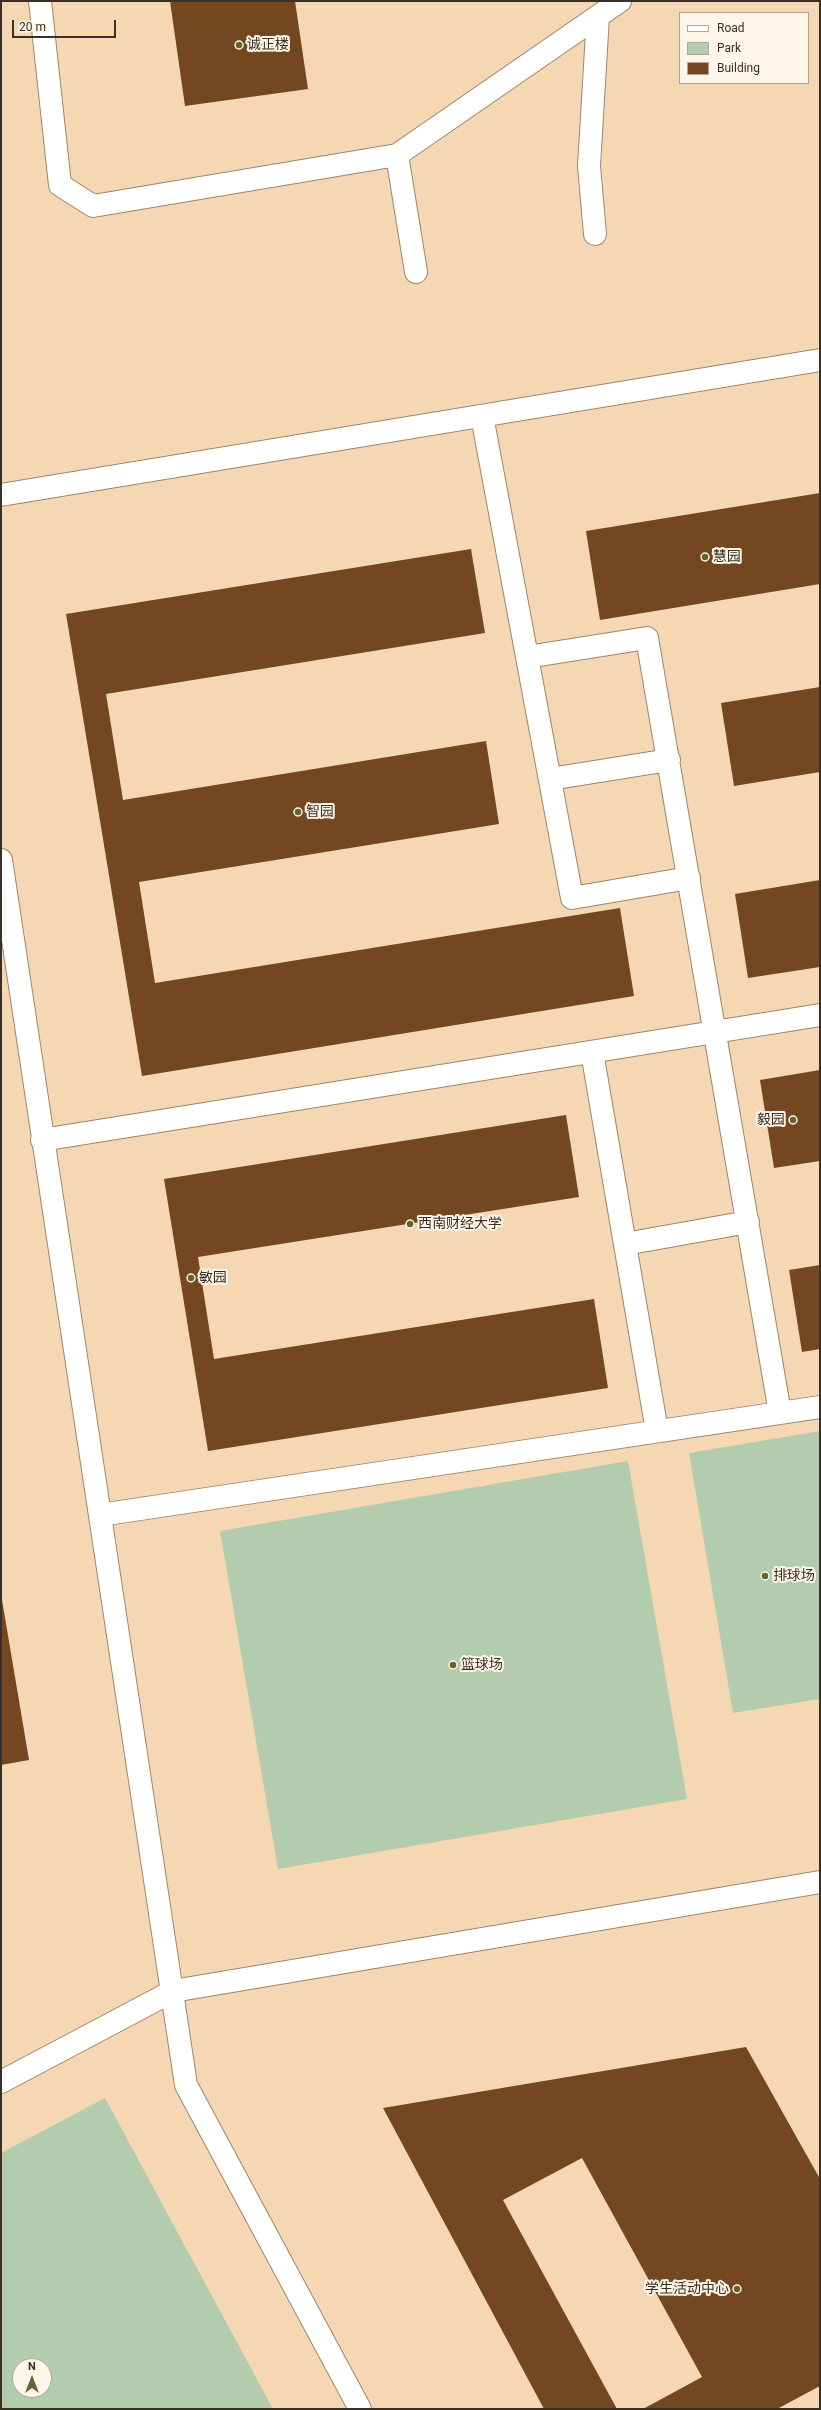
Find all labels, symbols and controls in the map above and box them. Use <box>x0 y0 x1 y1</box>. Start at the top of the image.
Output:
scale bar <box>14 12 118 38</box>
legend <box>679 12 809 84</box>
text: 20 m <box>19 20 46 34</box>
text: Road <box>717 21 745 35</box>
place label: 诚正楼 <box>247 37 289 53</box>
marker: 诚正楼 <box>234 40 244 50</box>
text: Park <box>717 41 741 55</box>
text: Building <box>717 61 760 75</box>
place label: 慧园 <box>713 549 741 565</box>
marker: 慧园 <box>700 552 710 562</box>
place label: 智园 <box>306 804 334 820</box>
marker: 智园 <box>293 807 303 817</box>
place label: 毅园 <box>757 1112 785 1128</box>
marker: 毅园 <box>788 1115 798 1125</box>
place label: 西南财经大学 <box>418 1216 502 1232</box>
marker: 西南财经大学 <box>405 1219 415 1229</box>
place label: 敏园 <box>199 1270 227 1286</box>
marker: 敏园 <box>186 1273 196 1283</box>
place label: 排球场 <box>773 1568 815 1584</box>
marker: 排球场 <box>760 1571 770 1581</box>
place label: 篮球场 <box>461 1657 503 1673</box>
marker: 篮球场 <box>448 1660 458 1670</box>
place label: 学生活动中心 <box>645 2281 729 2297</box>
marker: 学生活动中心 <box>732 2284 742 2294</box>
north arrow <box>12 2358 52 2398</box>
text: N <box>28 2360 36 2373</box>

